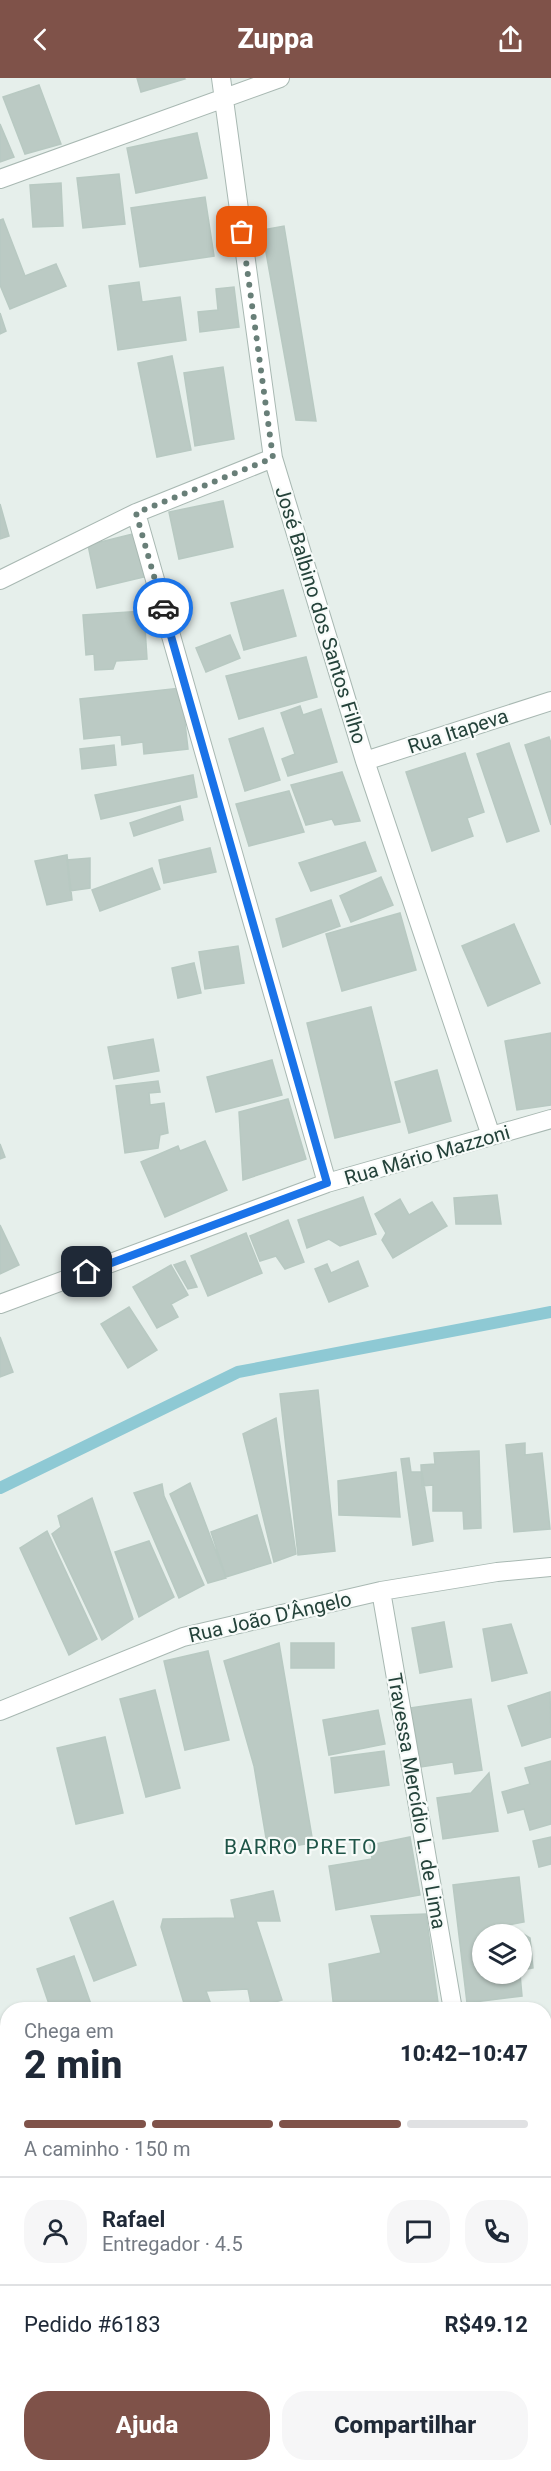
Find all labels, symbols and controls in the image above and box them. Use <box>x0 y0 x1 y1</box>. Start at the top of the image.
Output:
icon: back <box>24 23 57 56</box>
text: Zuppa <box>237 23 314 55</box>
icon: share <box>494 23 527 56</box>
pin <box>216 206 267 257</box>
icon: bag <box>225 215 258 248</box>
street label: José Balbino dos Santos Filho <box>270 483 372 747</box>
courier <box>133 578 193 638</box>
icon: car <box>147 592 180 625</box>
street label: Rua Itapeva <box>405 703 511 759</box>
street label: Rua Mário Mazzoni <box>342 1120 512 1190</box>
pin <box>61 1246 112 1297</box>
icon: home <box>70 1255 103 1288</box>
street label: Rua João D'Ângelo <box>186 1587 354 1647</box>
street label: Travessa Mercídio L. de Lima <box>383 1671 451 1931</box>
district label: BARRO PRETO <box>224 1835 378 1859</box>
map controls <box>472 1924 532 1984</box>
button: layers <box>472 1924 532 1984</box>
text: Chega em <box>24 2019 114 2043</box>
text: 10:42–10:47 <box>400 2041 528 2066</box>
text: 2 min <box>24 2042 122 2088</box>
text: A caminho · 150 m <box>24 2137 191 2161</box>
button: person <box>24 2200 87 2263</box>
button: chat <box>387 2200 450 2263</box>
button: phone <box>465 2200 528 2263</box>
text: Rafael <box>102 2207 165 2232</box>
text: Entregador · 4.5 <box>102 2232 243 2256</box>
text: Pedido #6183 <box>24 2312 161 2337</box>
text: R$49.12 <box>444 2312 528 2337</box>
button: Ajuda <box>24 2391 270 2460</box>
button: Compartilhar <box>282 2391 528 2460</box>

